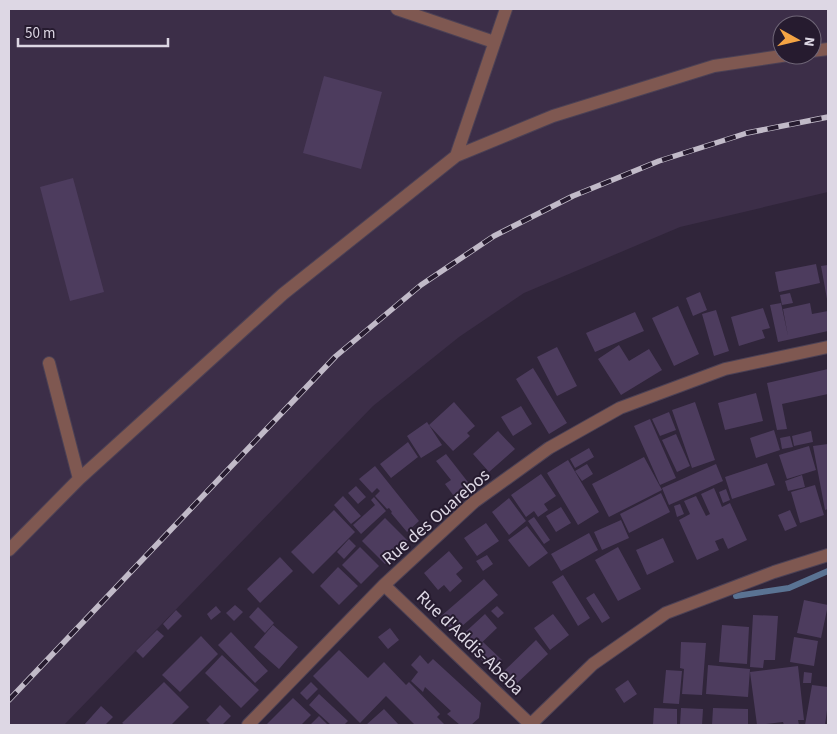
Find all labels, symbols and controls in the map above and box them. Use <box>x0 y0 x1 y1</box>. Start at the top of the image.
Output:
scale bar <box>18 15 168 47</box>
north arrow <box>772 15 822 65</box>
text: 50 m <box>25 23 55 44</box>
text: N <box>798 36 819 48</box>
street label: Rue des Ouarebos <box>377 463 495 571</box>
street label: Rue d'Addis-Abeba <box>411 585 529 701</box>

